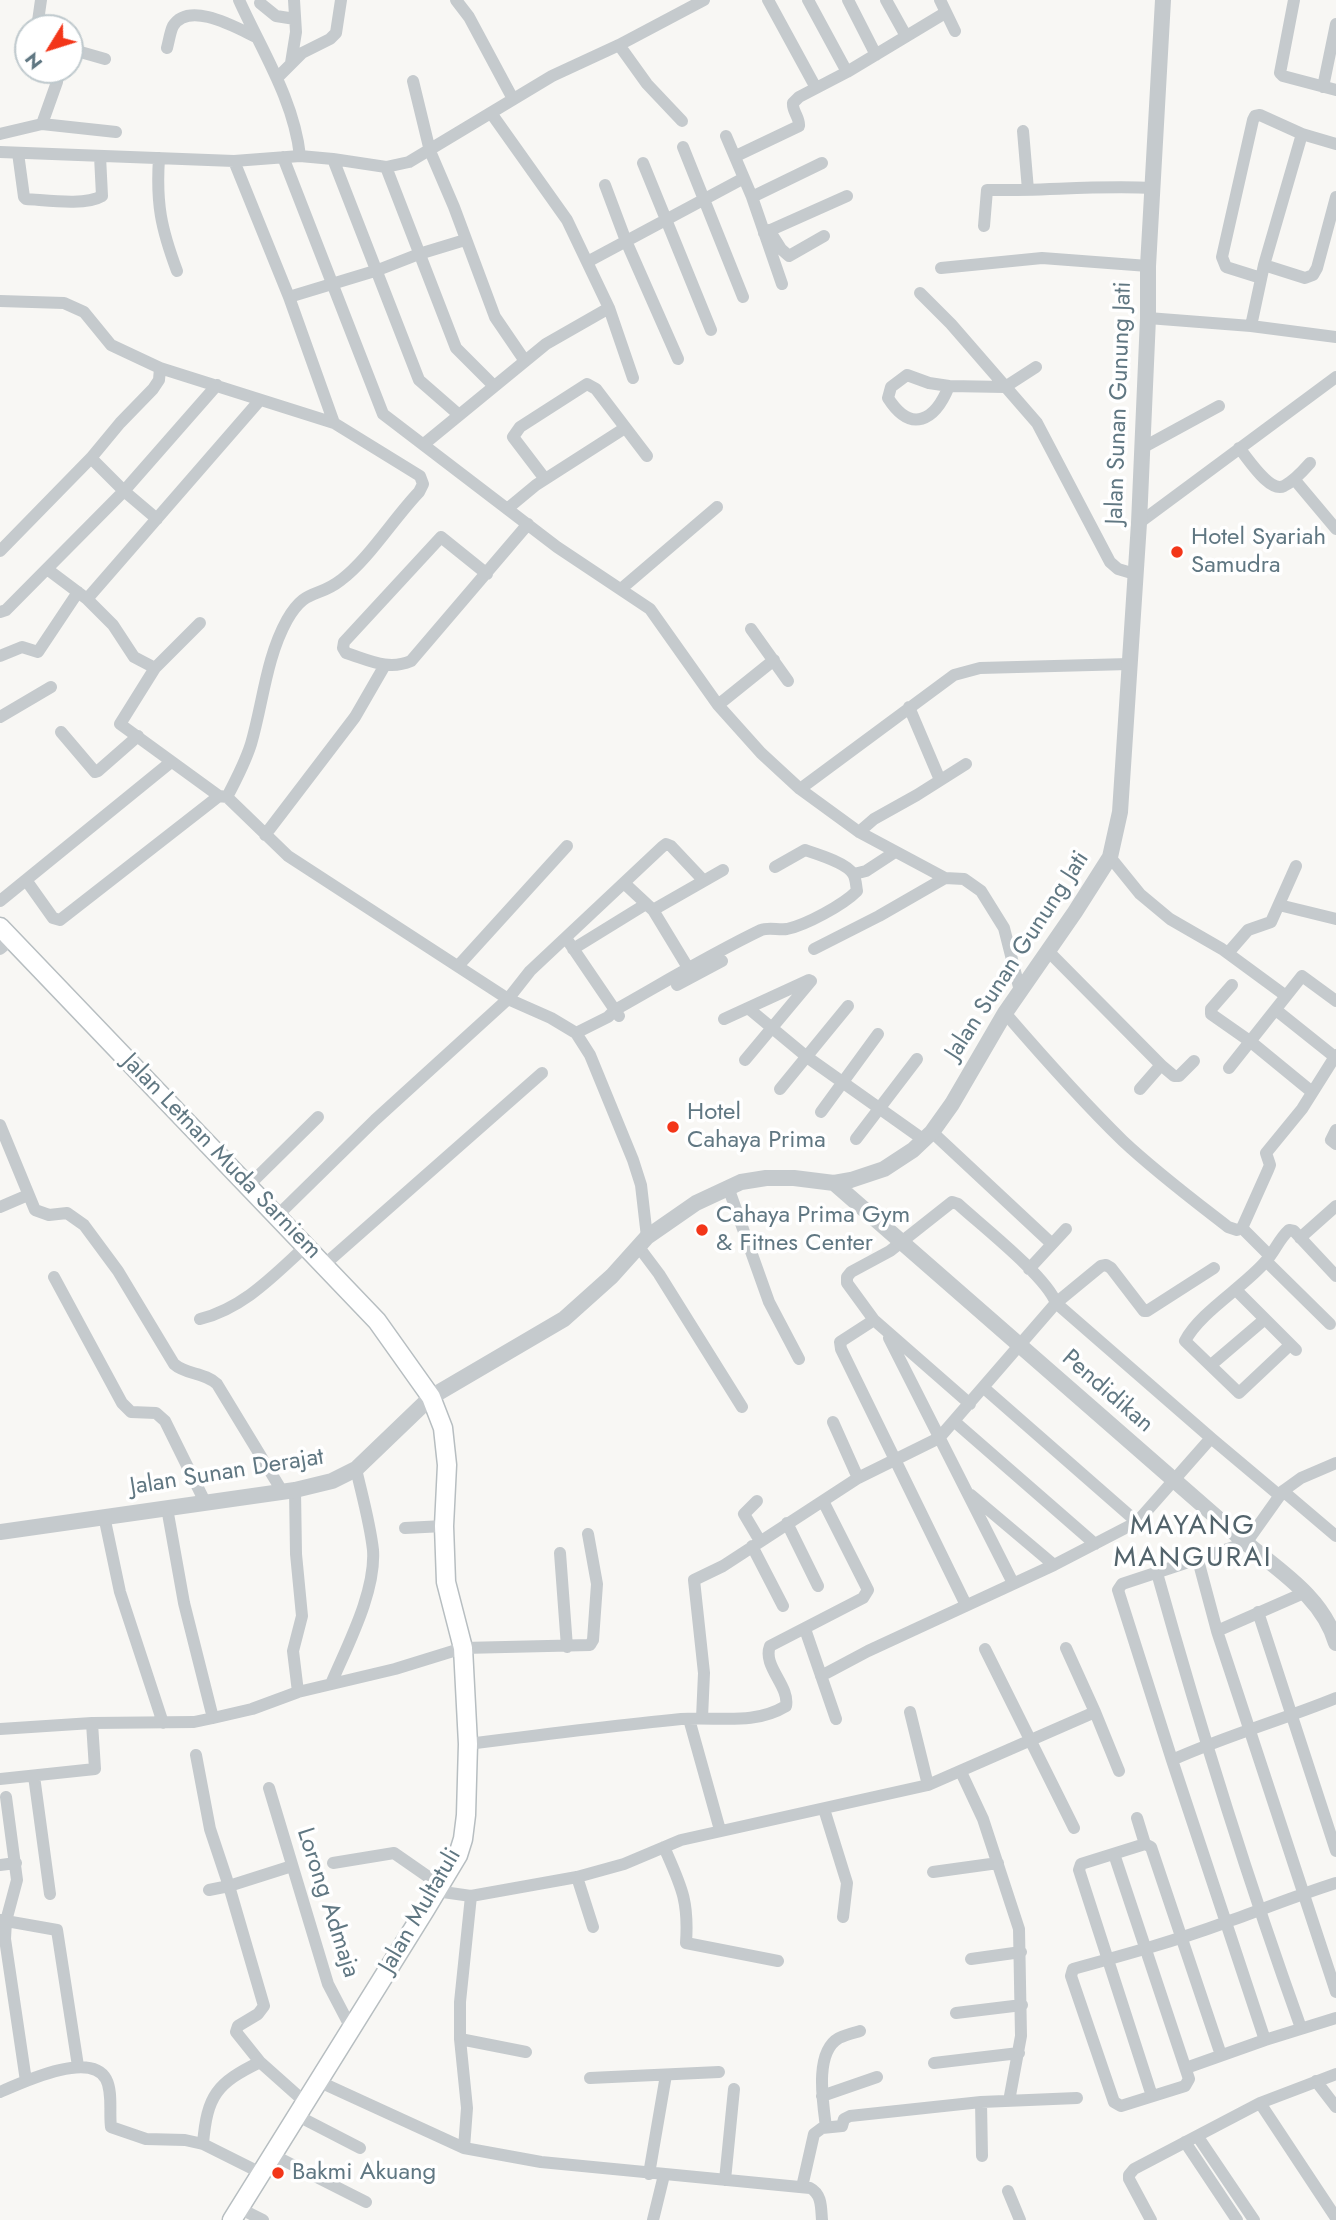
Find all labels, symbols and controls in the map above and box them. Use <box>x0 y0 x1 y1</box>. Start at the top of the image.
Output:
north arrow <box>14 14 84 84</box>
text: N <box>18 47 49 75</box>
street label: Jalan Sunan Gunung Jati <box>1101 281 1139 525</box>
place label: Hotel Syariah Samudra <box>1191 524 1326 580</box>
marker: Hotel Syariah Samudra <box>1169 544 1185 560</box>
street label: Jalan Sunan Gunung Jati <box>940 846 1096 1066</box>
street label: Jalan Letnan Muda Sarniem <box>115 1048 327 1266</box>
place label: Hotel Cahaya Prima <box>687 1099 826 1155</box>
marker: Hotel Cahaya Prima <box>665 1119 681 1135</box>
place label: Cahaya Prima Gym & Fitnes Center <box>716 1202 910 1258</box>
marker: Cahaya Prima Gym & Fitnes Center <box>694 1222 710 1238</box>
street label: Pendidikan <box>1055 1344 1159 1440</box>
street label: Jalan Sunan Derajat <box>128 1443 326 1503</box>
district label: MAYANG MANGURAI <box>1114 1510 1272 1576</box>
street label: Lorong Admaja <box>289 1825 365 1981</box>
street label: Jalan Multatuli <box>374 1844 468 1978</box>
place label: Bakmi Akuang <box>292 2159 436 2187</box>
marker: Bakmi Akuang <box>270 2165 286 2181</box>

